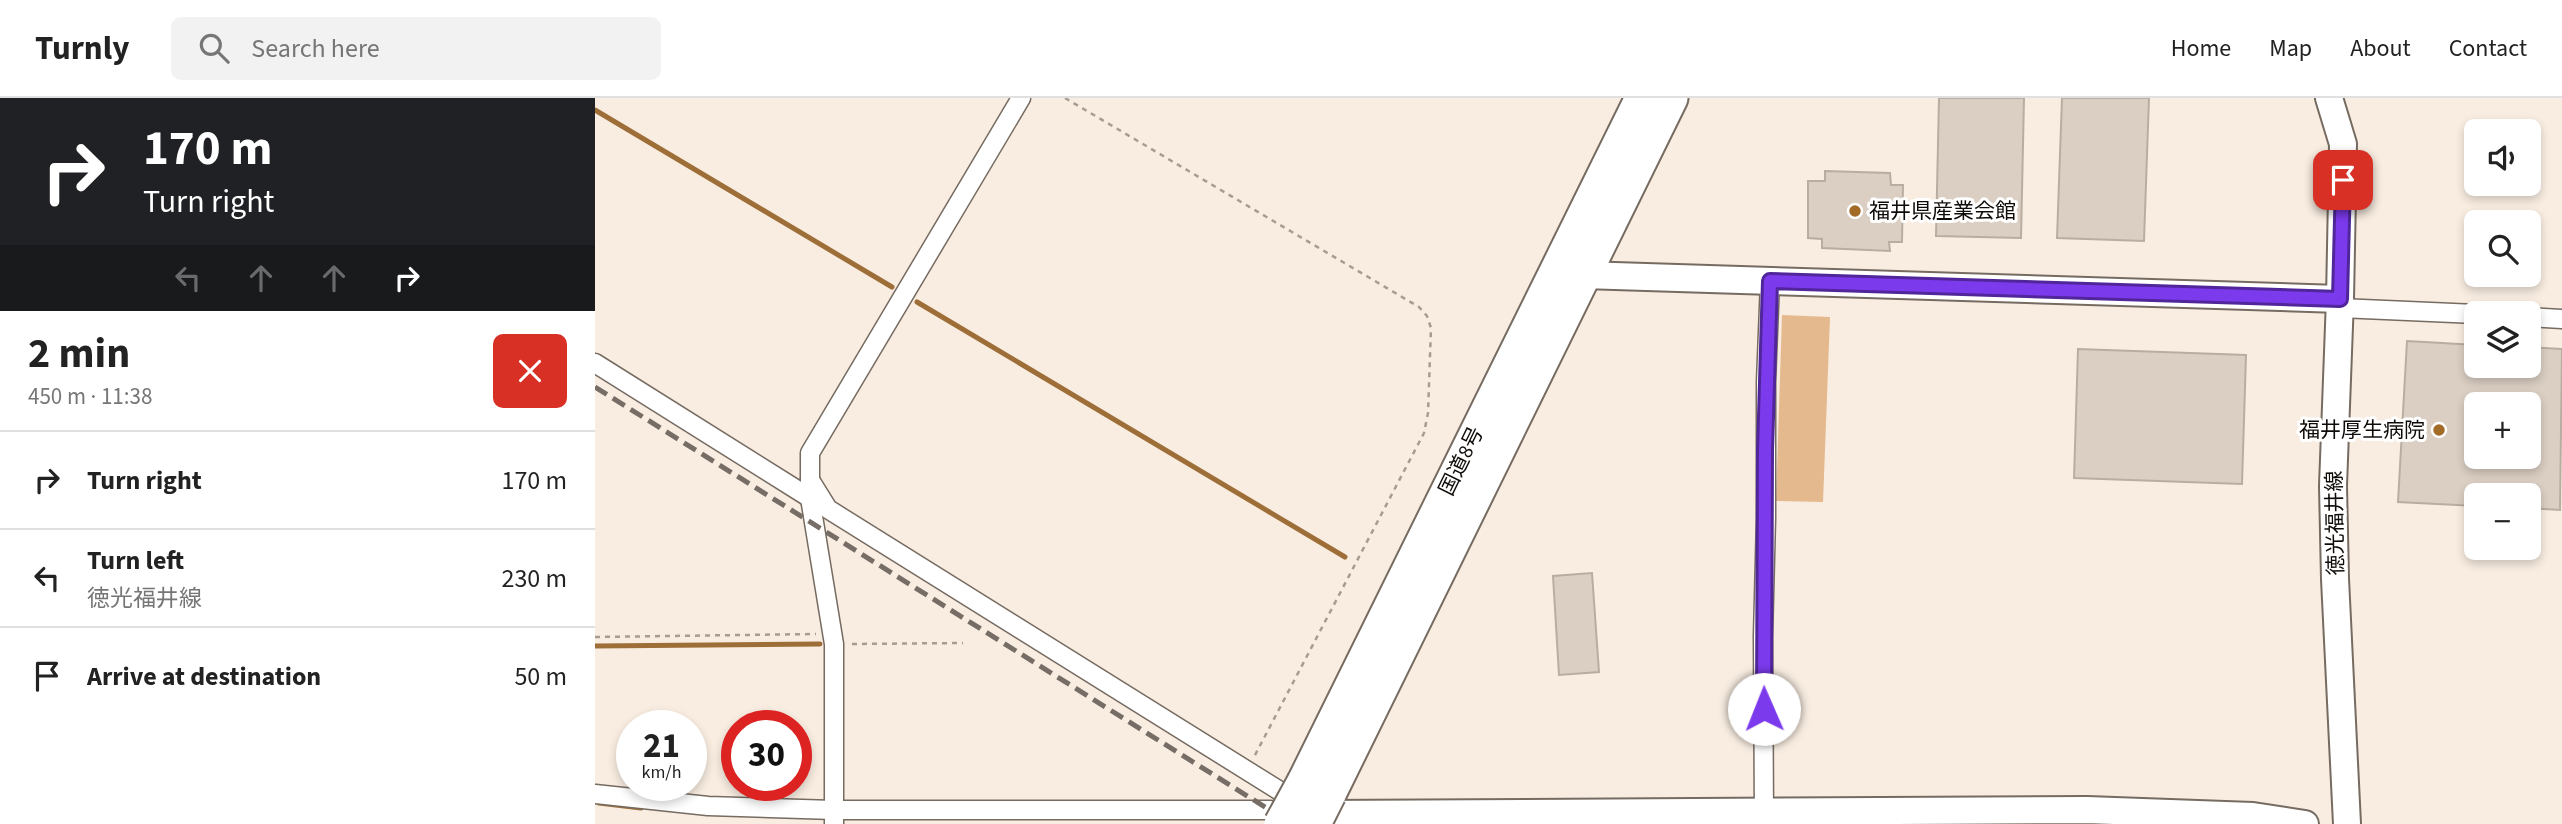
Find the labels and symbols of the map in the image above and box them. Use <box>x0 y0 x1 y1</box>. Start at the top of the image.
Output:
pin <box>2313 150 2373 210</box>
place label: 福井県産業会館 <box>1869 196 2016 226</box>
marker: 福井県産業会館 <box>1847 203 1863 219</box>
place label: 福井厚生病院 <box>2299 415 2425 445</box>
street label: 国道8号 <box>1431 421 1491 501</box>
marker: 福井厚生病院 <box>2431 422 2447 438</box>
street label: 徳光福井線 <box>2319 470 2351 576</box>
position arrow <box>1727 672 1801 746</box>
speed limit sign: 30 <box>721 710 812 801</box>

